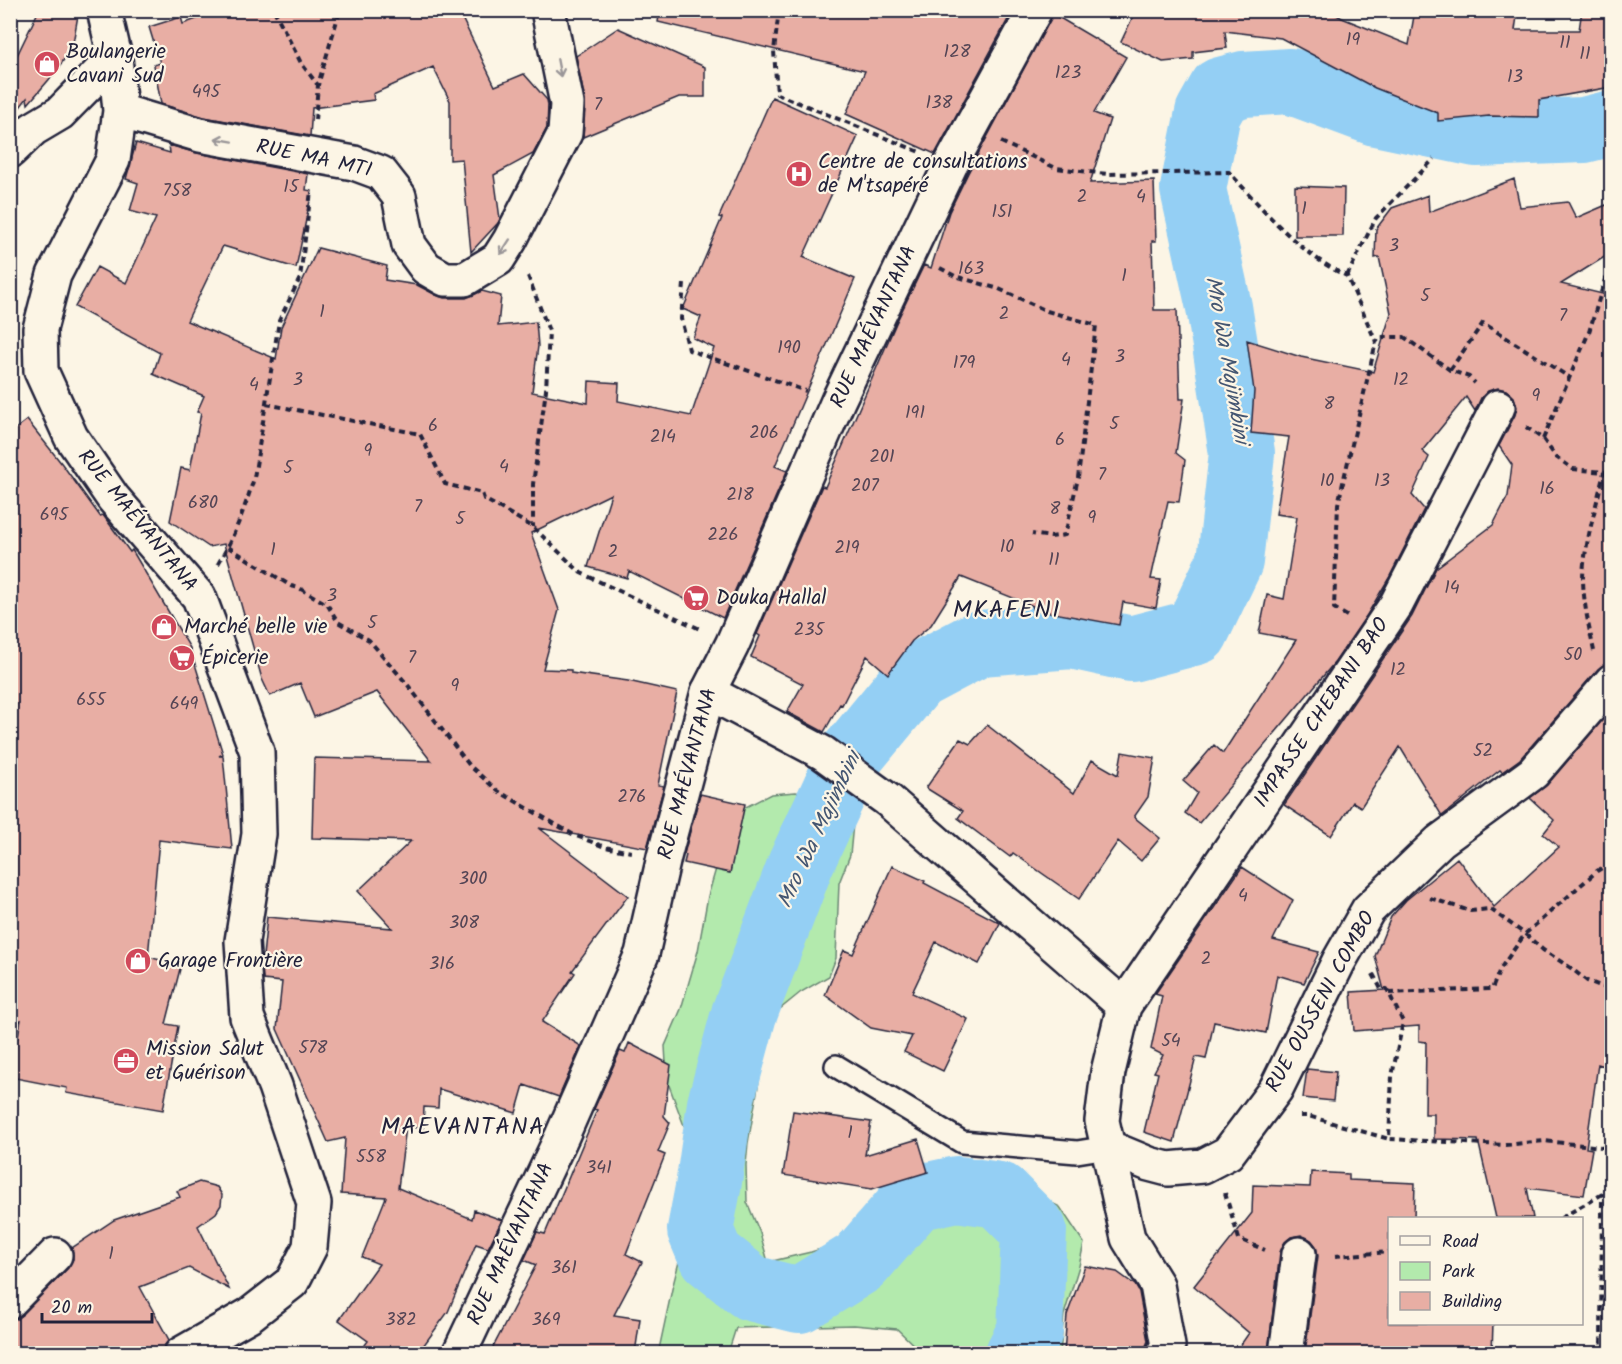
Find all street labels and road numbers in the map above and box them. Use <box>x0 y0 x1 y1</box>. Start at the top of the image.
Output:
street label: RUE MA MTI <box>253 131 375 187</box>
street label: RUE MAÉVANTANA <box>822 240 926 414</box>
street label: RUE MAÉVANTANA <box>69 442 205 600</box>
street label: IMPASSE CHEBANI BAO <box>1246 611 1398 815</box>
street label: RUE MAÉVANTANA <box>649 685 727 863</box>
street label: RUE OUSSENI COMBO <box>1257 905 1385 1099</box>
street label: RUE MAÉVANTANA <box>459 1157 563 1331</box>

